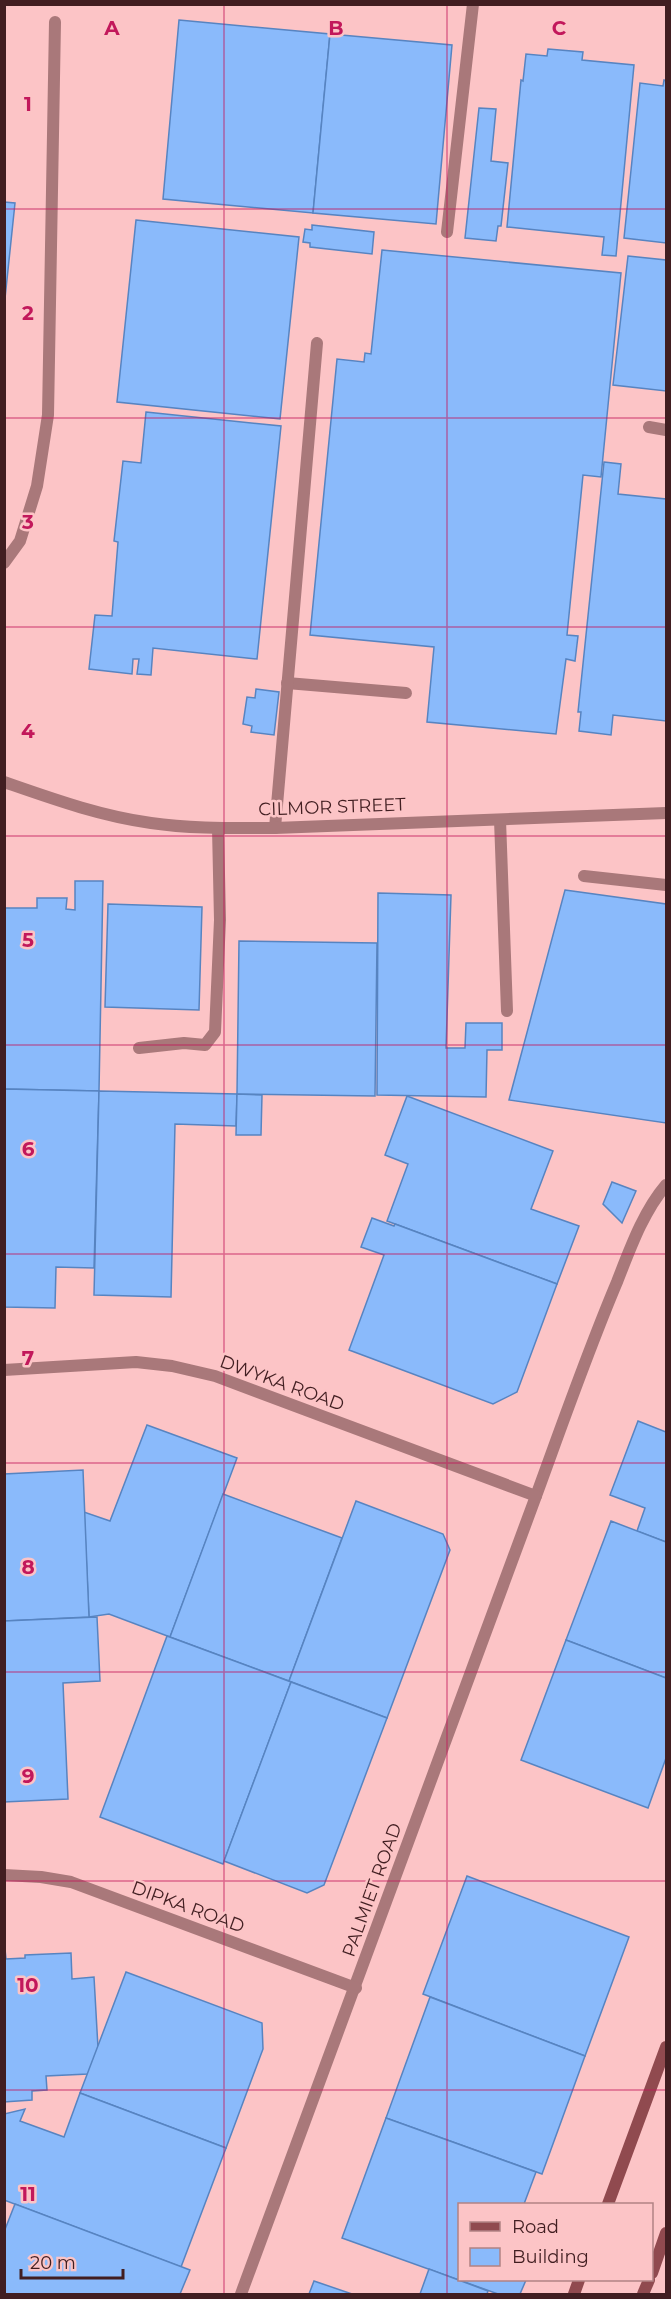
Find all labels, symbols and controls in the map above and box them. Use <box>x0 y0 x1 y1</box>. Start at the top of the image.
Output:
text: A <box>103 16 120 40</box>
text: B <box>328 16 344 40</box>
text: C <box>552 16 567 40</box>
text: 1 <box>24 92 32 116</box>
text: 2 <box>22 301 34 325</box>
text: 3 <box>21 510 34 534</box>
text: 4 <box>21 719 35 743</box>
street label: CILMOR STREET <box>258 793 407 821</box>
text: 5 <box>22 928 34 952</box>
text: 6 <box>22 1137 35 1161</box>
text: 7 <box>22 1346 34 1370</box>
street label: DWYKA ROAD <box>217 1350 347 1416</box>
text: 8 <box>21 1555 35 1579</box>
text: 9 <box>22 1764 34 1788</box>
street label: PALMIET ROAD <box>338 1820 406 1960</box>
street label: DIPKA ROAD <box>128 1876 248 1938</box>
text: 10 <box>17 1973 39 1997</box>
text: 11 <box>20 2182 36 2206</box>
legend <box>458 2203 653 2281</box>
text: Road <box>512 2216 559 2238</box>
scale bar <box>21 2242 123 2280</box>
text: Building <box>512 2246 589 2268</box>
text: 20 m <box>30 2252 76 2274</box>

